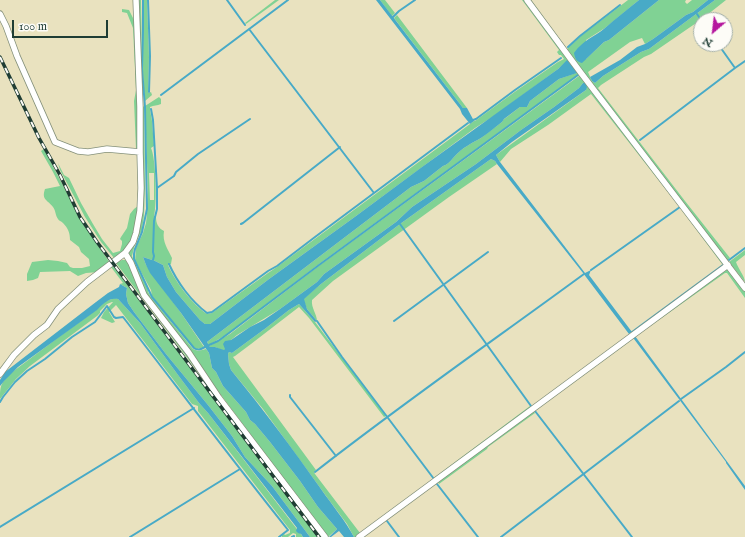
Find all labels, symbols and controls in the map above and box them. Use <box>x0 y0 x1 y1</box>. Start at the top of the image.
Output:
scale bar <box>14 12 110 38</box>
north arrow <box>693 12 733 52</box>
text: 100 m <box>19 19 47 34</box>
text: N <box>700 33 715 50</box>

